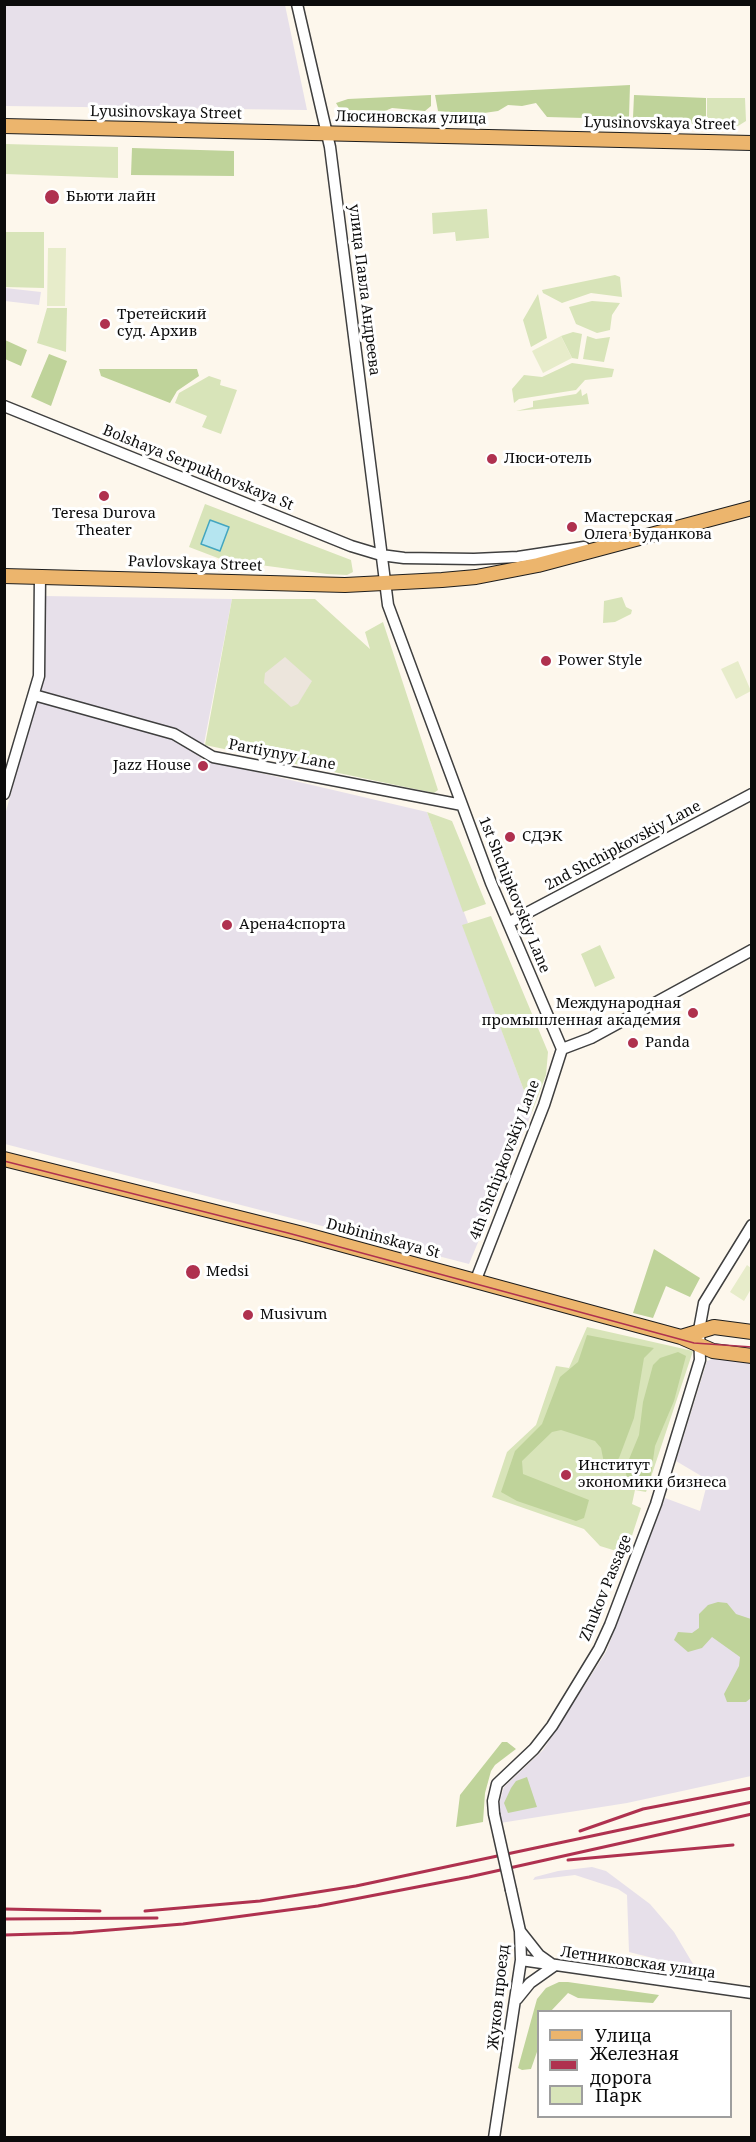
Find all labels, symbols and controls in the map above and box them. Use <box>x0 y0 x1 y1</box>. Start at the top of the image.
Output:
street label: Lyusinovskaya Street <box>90 103 242 123</box>
street label: Люсиновская улица <box>335 108 487 128</box>
street label: Lyusinovskaya Street <box>584 114 736 134</box>
marker: Бьюти лайн <box>43 188 61 206</box>
place label: Бьюти лайн <box>66 188 156 206</box>
street label: улица Павла Андреева <box>345 203 383 377</box>
place label: Третейский суд. Архив <box>117 306 207 341</box>
marker: Третейский суд. Архив <box>98 317 112 331</box>
street label: Bolshaya Serpukhovskaya St <box>100 421 296 515</box>
place label: Люси-отель <box>504 450 591 468</box>
marker: Люси-отель <box>485 452 499 466</box>
marker: Teresa Durova Theater <box>97 489 111 503</box>
place label: Teresa Durova Theater <box>52 505 156 540</box>
place label: Мастерская Олега Буданкова <box>584 509 712 544</box>
marker: Мастерская Олега Буданкова <box>565 520 579 534</box>
street label: Pavlovskaya Street <box>127 553 263 575</box>
place label: Power Style <box>558 652 642 670</box>
marker: Power Style <box>539 654 553 668</box>
street label: Partiynyy Lane <box>227 736 337 774</box>
place label: Jazz House <box>113 757 191 775</box>
marker: Jazz House <box>196 759 210 773</box>
street label: 2nd Shchipkovskiy Lane <box>542 797 704 895</box>
street label: 1st Shchipkovskiy Lane <box>474 814 554 976</box>
place label: СДЭК <box>522 828 562 846</box>
marker: СДЭК <box>503 830 517 844</box>
place label: Арена4спорта <box>239 916 346 934</box>
marker: Арена4спорта <box>220 918 234 932</box>
place label: Международная промышленная академия <box>481 995 681 1030</box>
marker: Международная промышленная академия <box>686 1006 700 1020</box>
place label: Panda <box>645 1034 690 1052</box>
marker: Panda <box>626 1036 640 1050</box>
street label: 4th Shchipkovskiy Lane <box>466 1078 544 1242</box>
street label: Dubininskaya St <box>324 1215 442 1263</box>
marker: Medsi <box>184 1263 202 1281</box>
place label: Medsi <box>206 1263 249 1281</box>
place label: Musivum <box>260 1306 328 1324</box>
marker: Musivum <box>241 1308 255 1322</box>
place label: Институт экономики бизнеса <box>578 1457 727 1492</box>
marker: Институт экономики бизнеса <box>559 1468 573 1482</box>
street label: Zhukov Passage <box>576 1532 636 1644</box>
street label: Летниковская улица <box>559 1943 717 1983</box>
street label: Жуков проезд <box>485 1944 513 2050</box>
legend <box>537 2010 732 2118</box>
text: Улица <box>595 2023 652 2047</box>
text: Железная дорога <box>590 2041 679 2089</box>
text: Парк <box>595 2083 642 2107</box>

